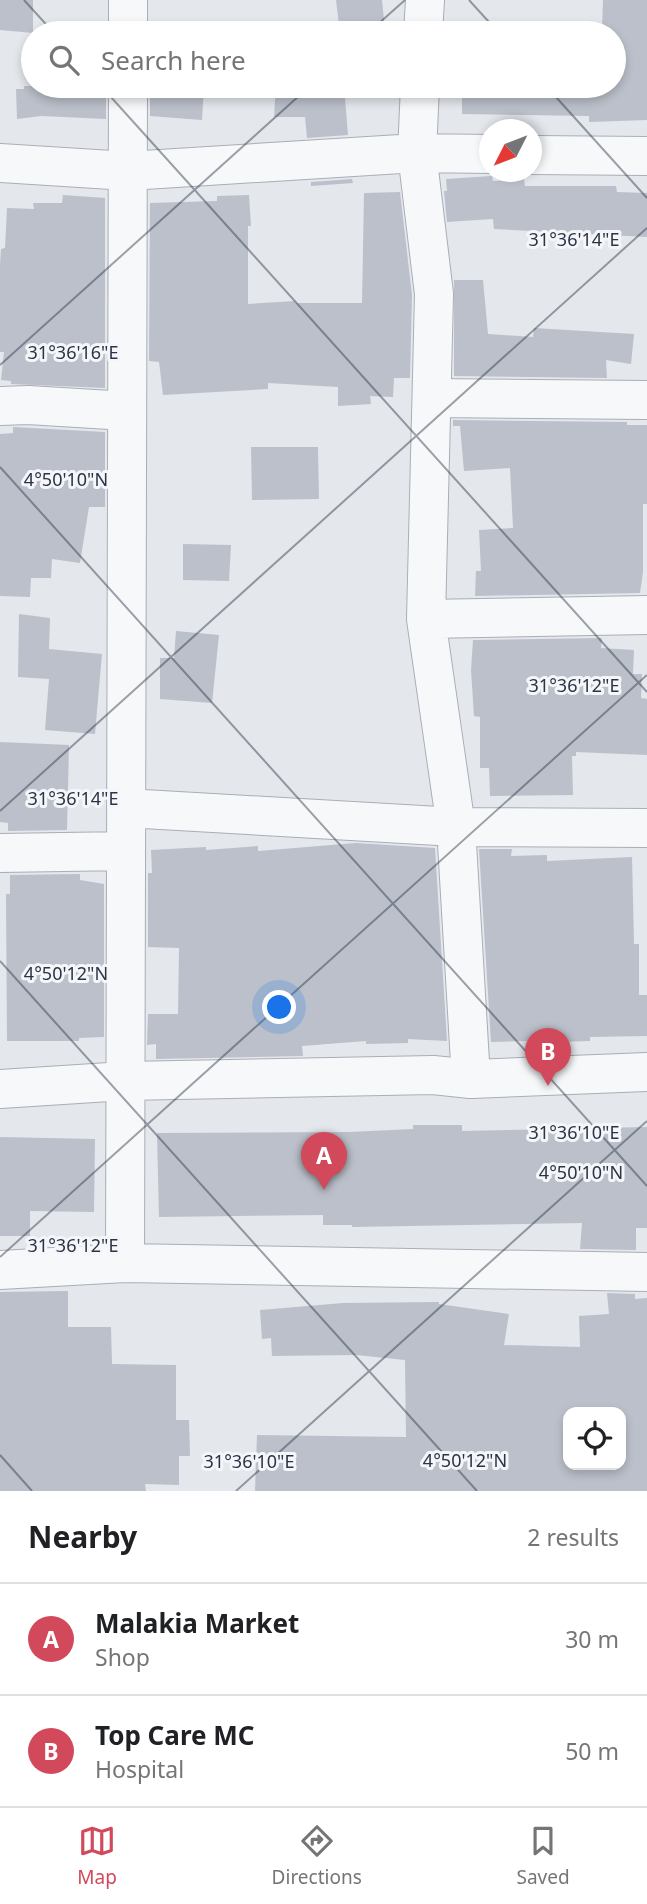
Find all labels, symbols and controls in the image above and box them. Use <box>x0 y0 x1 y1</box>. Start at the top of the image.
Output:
search box <box>21 21 626 98</box>
icon: search <box>45 41 83 79</box>
text: Search here <box>101 42 246 78</box>
north arrow <box>479 119 542 182</box>
text: 31°36'14"E <box>529 227 619 251</box>
text: 31°36'16"E <box>28 340 118 364</box>
text: 4°50'10"N <box>24 467 108 491</box>
text: 31°36'12"E <box>529 673 619 697</box>
text: 31°36'14"E <box>28 786 118 810</box>
text: 4°50'12"N <box>24 961 108 985</box>
your location <box>262 990 296 1024</box>
pin: B <box>525 1028 571 1086</box>
text: 31°36'10"E <box>529 1120 619 1144</box>
pin: A <box>301 1132 347 1190</box>
text: 4°50'10"N <box>539 1160 623 1184</box>
text: 31°36'12"E <box>28 1233 118 1257</box>
map controls <box>563 1407 626 1470</box>
button: locate <box>563 1407 626 1470</box>
text: 4°50'12"N <box>423 1448 507 1472</box>
text: 31°36'10"E <box>204 1449 294 1473</box>
text: Nearby <box>28 1516 137 1557</box>
text: 2 results <box>527 1521 619 1553</box>
text: Malakia Market <box>95 1605 299 1641</box>
text: A <box>43 1623 59 1655</box>
text: 30 m <box>565 1623 619 1655</box>
text: Shop <box>95 1641 150 1673</box>
text: Top Care MC <box>95 1717 254 1753</box>
text: B <box>43 1735 59 1767</box>
text: 50 m <box>565 1735 619 1767</box>
text: Hospital <box>95 1753 184 1785</box>
tab: Map <box>77 1822 117 1890</box>
tab: Directions <box>272 1822 362 1890</box>
tab: Saved <box>516 1822 570 1890</box>

